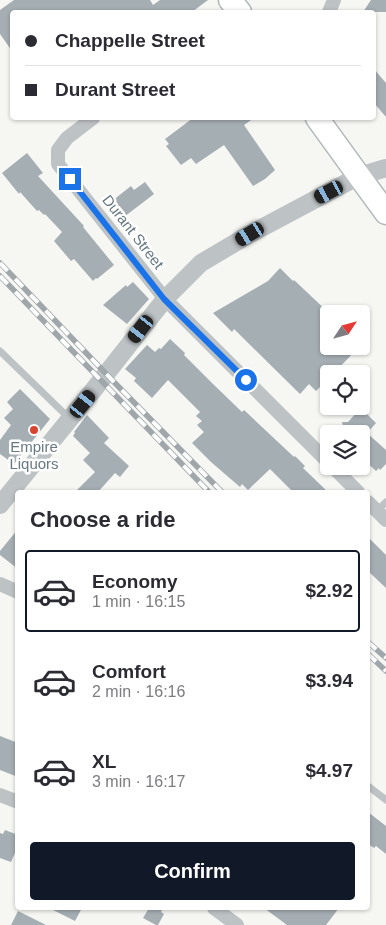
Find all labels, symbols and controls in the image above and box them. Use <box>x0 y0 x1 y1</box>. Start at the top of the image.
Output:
text: Chappelle Street <box>55 30 205 51</box>
text: Durant Street <box>55 79 175 100</box>
route end <box>59 168 81 190</box>
car <box>312 178 345 206</box>
street label: Durant Street <box>99 191 168 273</box>
car <box>233 220 266 248</box>
north arrow <box>320 305 370 355</box>
map controls <box>320 305 370 475</box>
car <box>125 313 156 345</box>
button: locate <box>320 365 370 415</box>
route start <box>235 369 257 391</box>
car <box>67 388 98 420</box>
marker: Empire Liquors <box>28 424 40 436</box>
button: layers <box>320 425 370 475</box>
place label: Empire Liquors <box>9 438 59 472</box>
text: Choose a ride <box>30 507 175 532</box>
icon: car <box>32 569 77 614</box>
text: Economy <box>92 571 178 592</box>
text: $2.92 <box>305 580 353 601</box>
text: 1 min · 16:15 <box>92 593 185 610</box>
icon: car <box>32 659 77 704</box>
text: Comfort <box>92 661 166 682</box>
text: $3.94 <box>305 670 353 691</box>
text: 2 min · 16:16 <box>92 683 185 700</box>
icon: car <box>32 749 77 794</box>
text: XL <box>92 751 116 772</box>
text: $4.97 <box>305 760 353 781</box>
text: 3 min · 16:17 <box>92 773 185 790</box>
button: Confirm <box>30 842 355 900</box>

